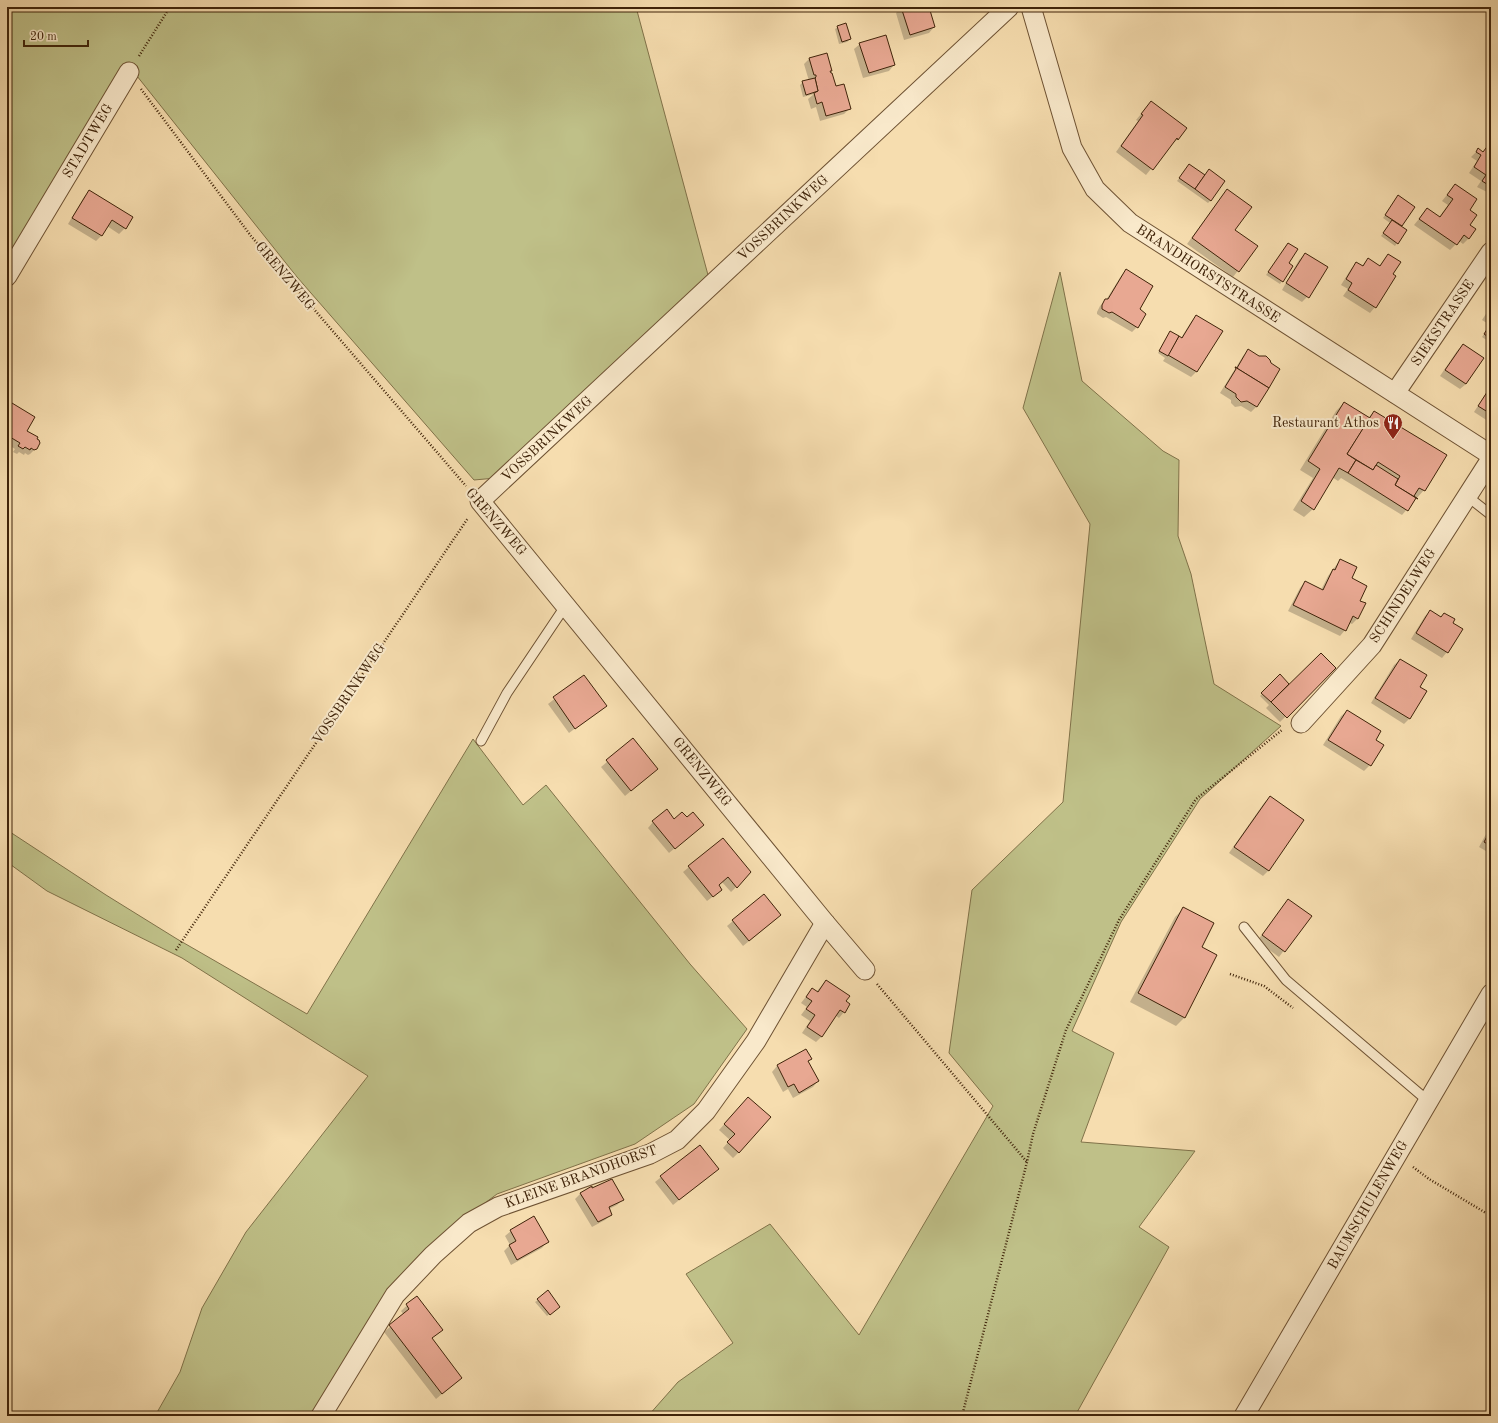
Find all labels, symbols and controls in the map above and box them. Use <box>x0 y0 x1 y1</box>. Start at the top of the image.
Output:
scale bar <box>24 22 88 48</box>
text: 20 m <box>30 31 57 43</box>
street label: STADTWEG <box>60 101 116 181</box>
street label: VOSSBRINKWEG <box>735 173 831 263</box>
street label: BRANDHORSTSTRASSE <box>1134 222 1282 326</box>
street label: GRENZWEG <box>253 239 317 313</box>
street label: SIEKSTRASSE <box>1409 277 1477 369</box>
street label: VOSSBRINKWEG <box>499 394 595 484</box>
restaurant icon: Restaurant Athos <box>1382 412 1404 440</box>
place label: Restaurant Athos <box>1272 416 1379 430</box>
street label: GRENZWEG <box>463 486 529 558</box>
street label: SCHINDELWEG <box>1367 546 1439 646</box>
street label: VOSSBRINKWEG <box>310 641 388 747</box>
street label: GRENZWEG <box>670 735 734 809</box>
street label: BAUMSCHULENWEG <box>1325 1138 1411 1272</box>
street label: KLEINE BRANDHORST <box>503 1143 659 1211</box>

